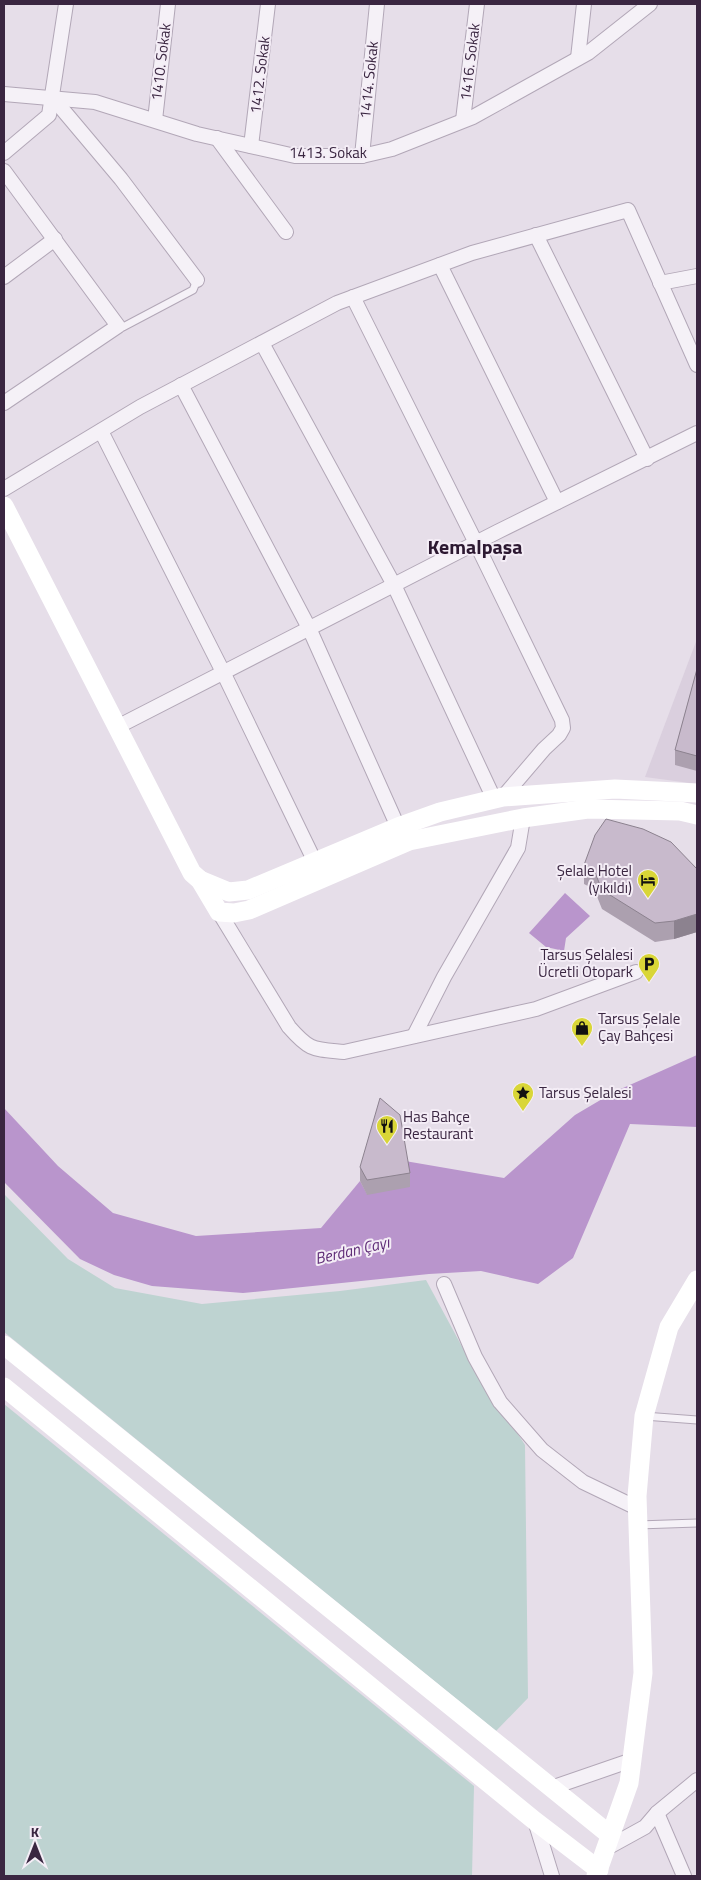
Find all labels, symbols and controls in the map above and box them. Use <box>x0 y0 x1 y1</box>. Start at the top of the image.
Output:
street label: 1410. Sokak <box>144 22 177 102</box>
street label: 1416. Sokak <box>453 22 486 102</box>
street label: 1412. Sokak <box>243 35 276 115</box>
street label: 1414. Sokak <box>353 40 384 120</box>
street label: 1413. Sokak <box>289 141 367 164</box>
district label: Kemalpaşa <box>428 531 522 562</box>
place label: Şelale Hotel (yıkıldı) <box>557 859 632 899</box>
hotel icon: Şelale Hotel (yıkıldı) <box>636 868 660 899</box>
place label: Tarsus Şelalesi Ücretli Otopark <box>538 943 633 983</box>
parking icon: Tarsus Şelalesi Ücretli Otopark <box>637 952 661 983</box>
place label: Tarsus Şelale Çay Bahçesi <box>598 1007 680 1047</box>
shop icon: Tarsus Şelale Çay Bahçesi <box>570 1016 594 1047</box>
place icon: Tarsus Şelalesi <box>511 1081 535 1112</box>
place label: Tarsus Şelalesi <box>539 1081 631 1104</box>
place label: Has Bahçe Restaurant <box>403 1105 474 1145</box>
restaurant icon: Has Bahçe Restaurant <box>375 1114 399 1145</box>
water label: Berdan Çayı <box>313 1229 393 1270</box>
north arrow <box>10 1820 60 1870</box>
text: K <box>31 1821 40 1842</box>

